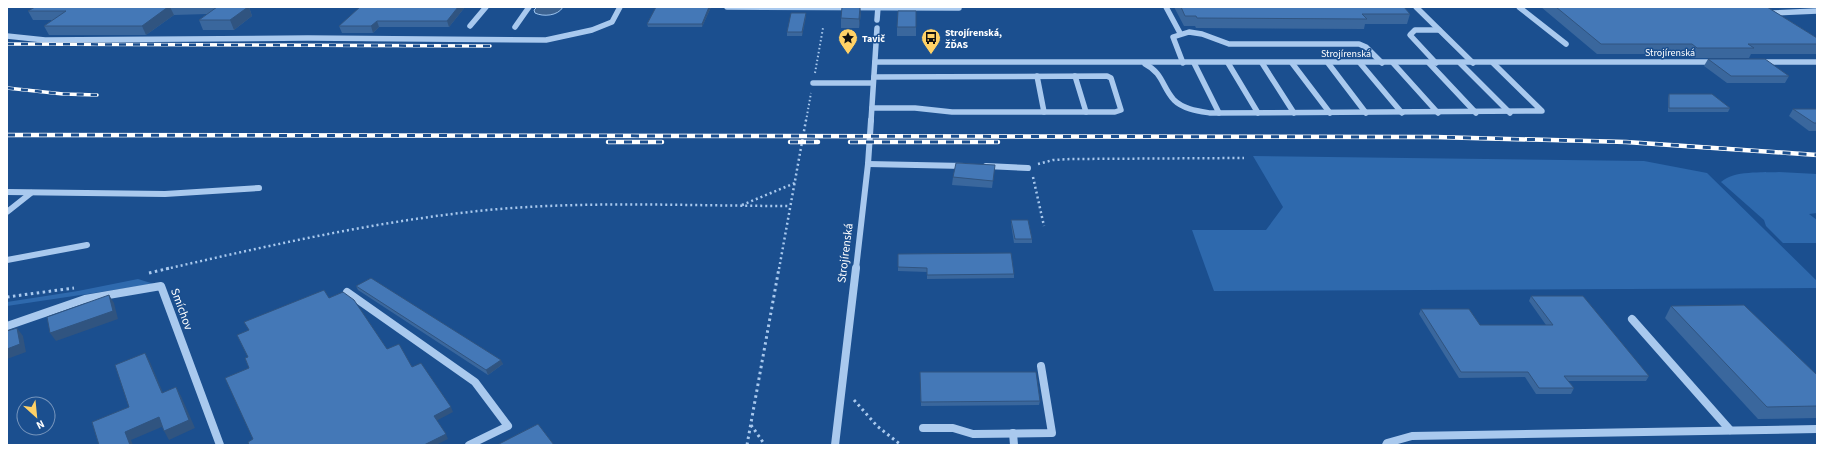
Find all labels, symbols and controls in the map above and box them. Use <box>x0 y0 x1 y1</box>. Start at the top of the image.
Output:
place label: Strojírenská, ŽĎAS <box>945 26 1002 52</box>
place icon: Tavič <box>837 27 859 55</box>
bus stop icon: Strojírenská, ŽĎAS <box>920 27 942 55</box>
place label: Tavič <box>862 32 885 46</box>
street label: Strojírenská <box>1645 46 1695 60</box>
street label: Strojírenská <box>1321 47 1371 61</box>
street label: Strojírenská <box>833 222 858 284</box>
street label: Smíchov <box>166 286 197 333</box>
north arrow <box>16 396 56 436</box>
text: N <box>34 416 47 433</box>

